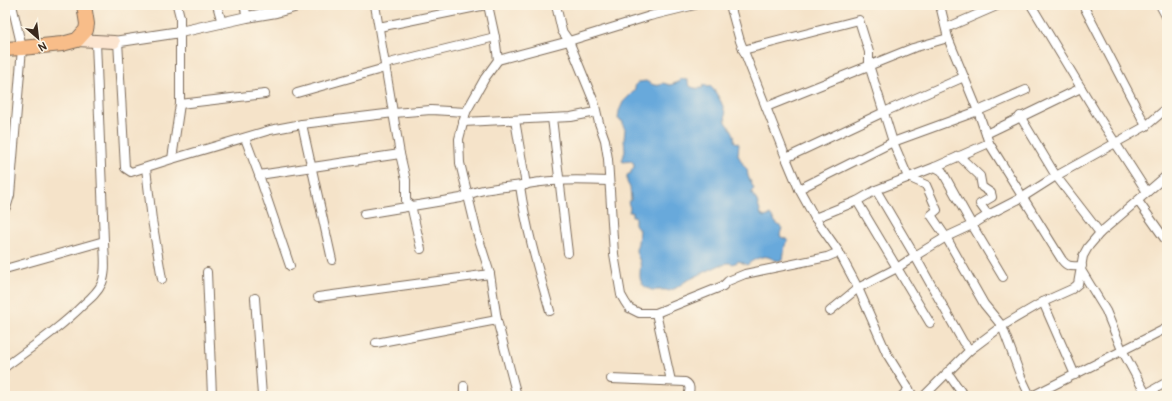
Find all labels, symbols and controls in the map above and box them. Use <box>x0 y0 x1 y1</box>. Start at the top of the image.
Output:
north arrow <box>18 18 58 58</box>
text: N <box>36 39 49 54</box>

